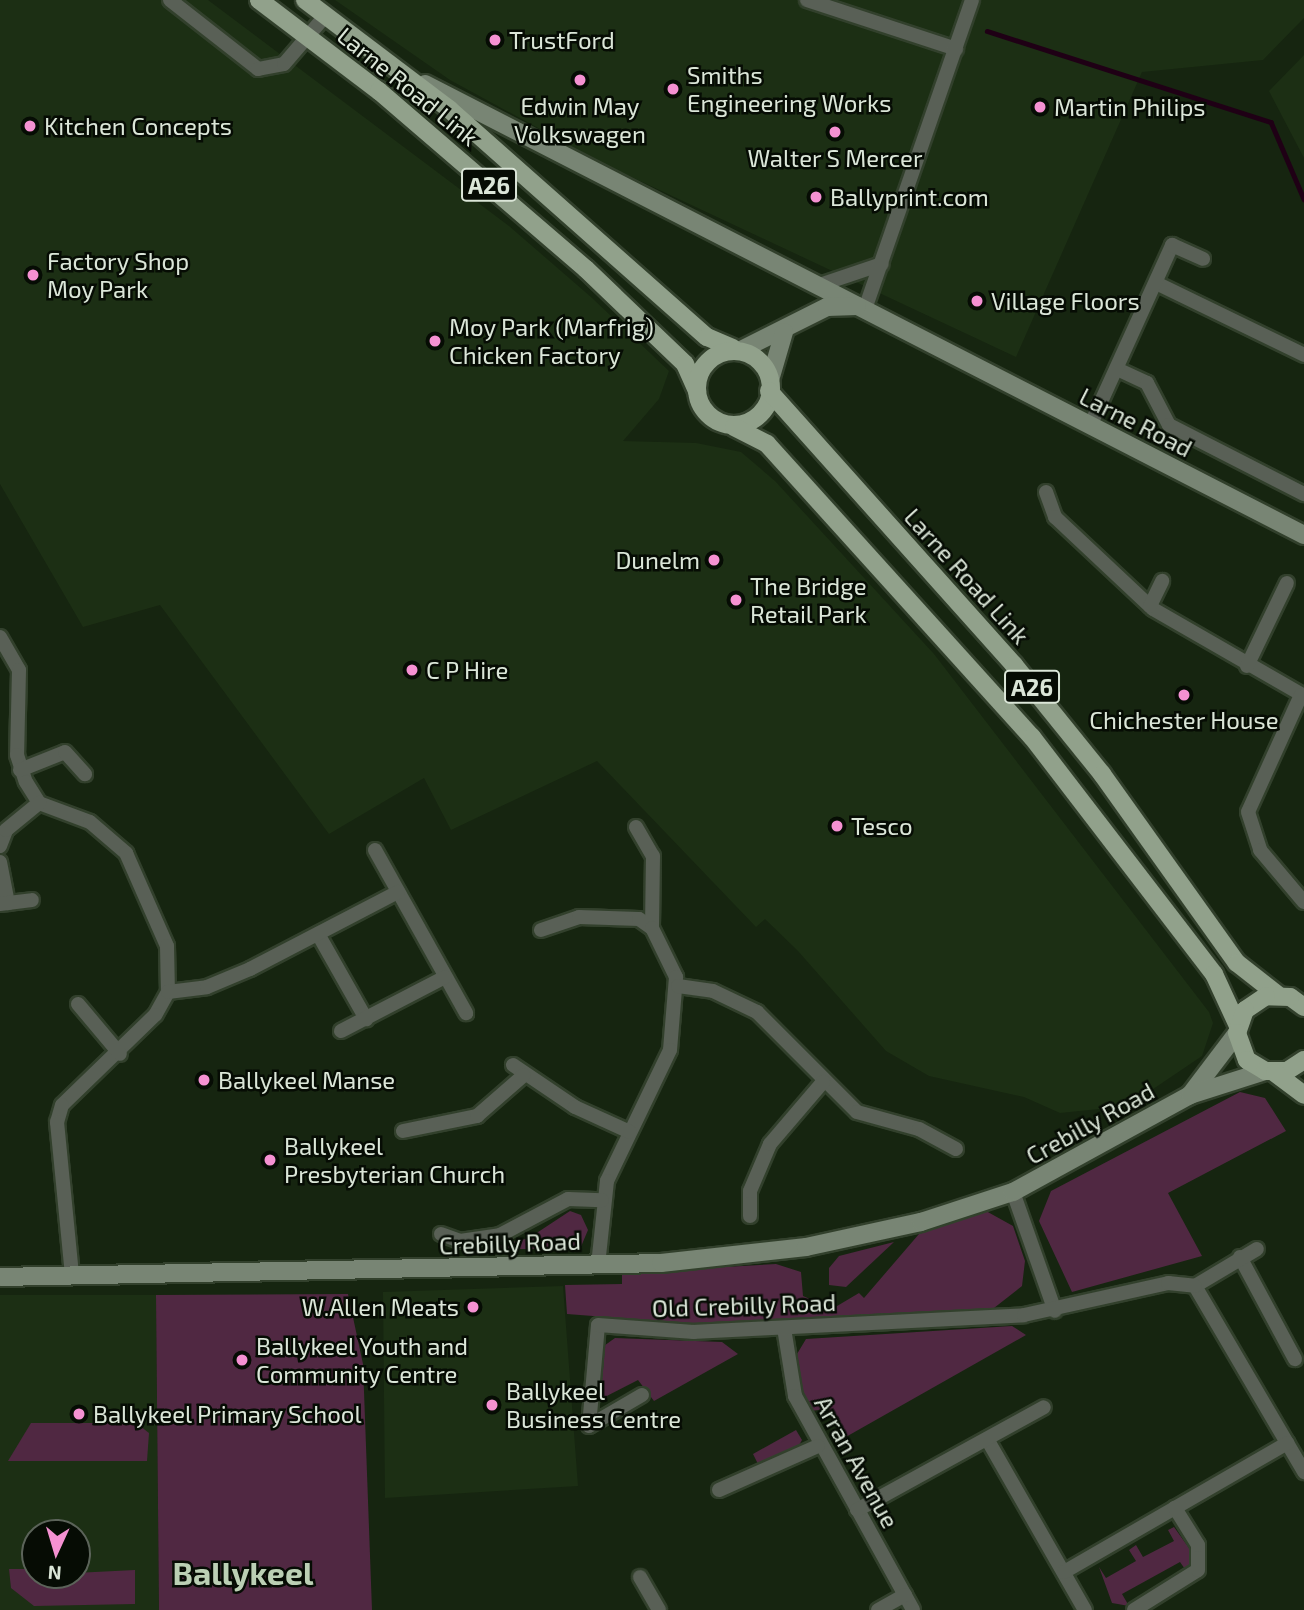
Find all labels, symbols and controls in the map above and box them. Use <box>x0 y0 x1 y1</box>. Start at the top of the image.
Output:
street label: Larne Road Link <box>332 21 484 151</box>
place label: TrustFord <box>509 26 615 54</box>
marker: TrustFord <box>487 32 503 48</box>
place label: Smiths Engineering Works <box>687 61 892 117</box>
marker: Edwin May Volkswagen <box>572 72 588 88</box>
marker: Smiths Engineering Works <box>665 81 681 97</box>
place label: Edwin May Volkswagen <box>514 92 646 148</box>
place label: Martin Philips <box>1054 93 1205 121</box>
marker: Martin Philips <box>1032 99 1048 115</box>
place label: Kitchen Concepts <box>44 112 232 140</box>
marker: Kitchen Concepts <box>22 118 38 134</box>
marker: Walter S Mercer <box>827 124 843 140</box>
place label: Walter S Mercer <box>747 144 923 172</box>
road number: A26 <box>461 166 517 204</box>
place label: Ballyprint.com <box>830 183 989 211</box>
marker: Ballyprint.com <box>808 189 824 205</box>
place label: Factory Shop Moy Park <box>47 247 190 303</box>
marker: Factory Shop Moy Park <box>25 267 41 283</box>
place label: Village Floors <box>991 287 1140 315</box>
marker: Village Floors <box>969 293 985 309</box>
place label: Moy Park (Marfrig) Chicken Factory <box>449 313 655 369</box>
marker: Moy Park (Marfrig) Chicken Factory <box>427 333 443 349</box>
street label: Larne Road <box>1075 381 1197 463</box>
street label: Larne Road Link <box>899 502 1035 650</box>
place label: Dunelm <box>615 546 700 574</box>
marker: Dunelm <box>706 552 722 568</box>
place label: The Bridge Retail Park <box>750 572 867 628</box>
marker: The Bridge Retail Park <box>728 592 744 608</box>
place label: C P Hire <box>426 656 509 684</box>
marker: C P Hire <box>404 662 420 678</box>
road number: A26 <box>1004 667 1060 706</box>
marker: Chichester House <box>1176 687 1192 703</box>
place label: Chichester House <box>1089 706 1279 734</box>
place label: Tesco <box>851 812 913 840</box>
marker: Tesco <box>829 818 845 834</box>
place label: Ballykeel Manse <box>218 1066 396 1094</box>
marker: Ballykeel Manse <box>196 1072 212 1088</box>
street label: Crebilly Road <box>1021 1076 1159 1170</box>
place label: Ballykeel Presbyterian Church <box>284 1132 505 1188</box>
marker: Ballykeel Presbyterian Church <box>262 1152 278 1168</box>
street label: Crebilly Road <box>438 1226 582 1260</box>
street label: Old Crebilly Road <box>651 1287 837 1323</box>
place label: W.Allen Meats <box>302 1293 459 1321</box>
marker: W.Allen Meats <box>465 1299 481 1315</box>
place label: Ballykeel Youth and Community Centre <box>256 1332 469 1388</box>
marker: Ballykeel Youth and Community Centre <box>234 1352 250 1368</box>
place label: Ballykeel Business Centre <box>506 1377 681 1433</box>
street label: Arran Avenue <box>809 1391 905 1533</box>
marker: Ballykeel Business Centre <box>484 1397 500 1413</box>
place label: Ballykeel Primary School <box>93 1400 363 1428</box>
marker: Ballykeel Primary School <box>71 1406 87 1422</box>
north arrow <box>21 1519 91 1589</box>
district label: Ballykeel <box>173 1553 313 1591</box>
text: N <box>47 1562 62 1585</box>

